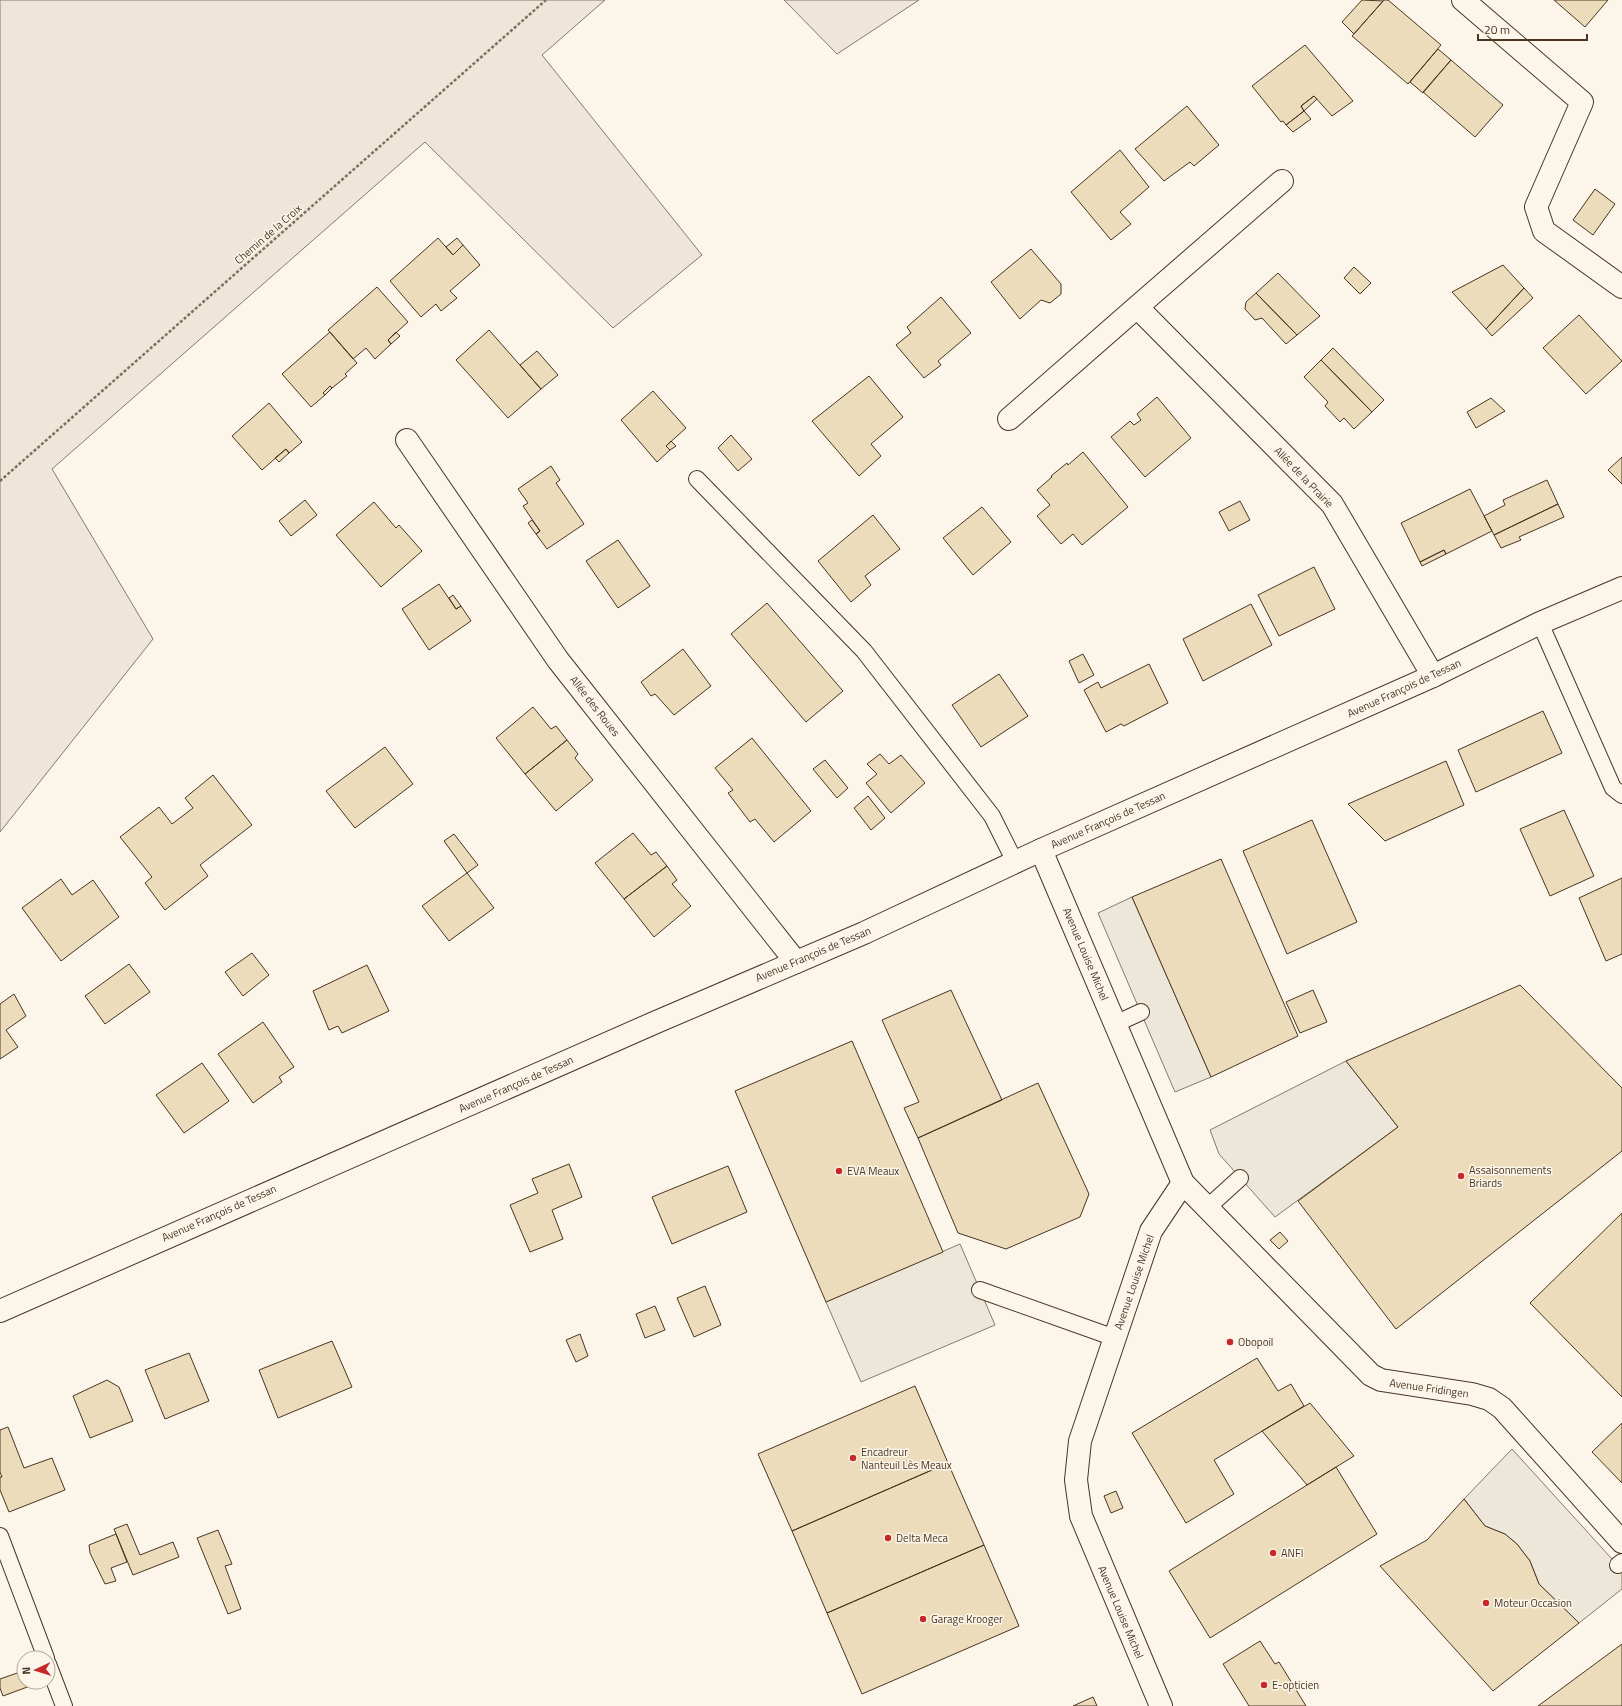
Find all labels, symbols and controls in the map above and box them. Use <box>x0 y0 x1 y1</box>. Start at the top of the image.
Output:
scale bar <box>1478 16 1587 42</box>
text: 20 m <box>1484 20 1510 39</box>
street label: Chemin de la Croix <box>231 200 305 268</box>
street label: Allée de la Prairie <box>1271 443 1338 511</box>
street label: Avenue François de Tessan <box>1344 655 1464 721</box>
street label: Allée des Roues <box>566 672 624 740</box>
street label: Avenue François de Tessan <box>1048 787 1168 853</box>
street label: Avenue Louise Michel <box>1059 905 1113 1003</box>
street label: Avenue François de Tessan <box>753 922 873 986</box>
street label: Avenue François de Tessan <box>456 1051 576 1117</box>
place label: Assaisonnements Briards <box>1469 1162 1552 1191</box>
place label: EVA Meaux <box>847 1163 899 1179</box>
marker: EVA Meaux <box>834 1166 844 1176</box>
marker: Assaisonnements Briards <box>1456 1171 1466 1181</box>
street label: Avenue François de Tessan <box>159 1180 279 1246</box>
street label: Avenue Louise Michel <box>1110 1232 1158 1332</box>
place label: Obopoil <box>1238 1334 1273 1350</box>
marker: Obopoil <box>1225 1337 1235 1347</box>
street label: Avenue Fridingen <box>1388 1375 1470 1401</box>
place label: Encadreur Nanteuil Lès Meaux <box>861 1444 952 1473</box>
marker: Encadreur Nanteuil Lès Meaux <box>848 1453 858 1463</box>
place label: Delta Meca <box>896 1530 949 1546</box>
marker: Delta Meca <box>883 1533 893 1543</box>
place label: ANFI <box>1281 1545 1303 1561</box>
marker: ANFI <box>1268 1548 1278 1558</box>
street label: Avenue Louise Michel <box>1094 1563 1148 1661</box>
place label: Moteur Occasion <box>1494 1595 1572 1611</box>
marker: Moteur Occasion <box>1481 1598 1491 1608</box>
place label: Garage Krooger <box>931 1611 1003 1627</box>
marker: Garage Krooger <box>918 1614 928 1624</box>
north arrow <box>16 1650 56 1690</box>
text: N <box>18 1666 34 1675</box>
place label: E-opticien <box>1272 1677 1319 1693</box>
marker: E-opticien <box>1259 1680 1269 1690</box>

